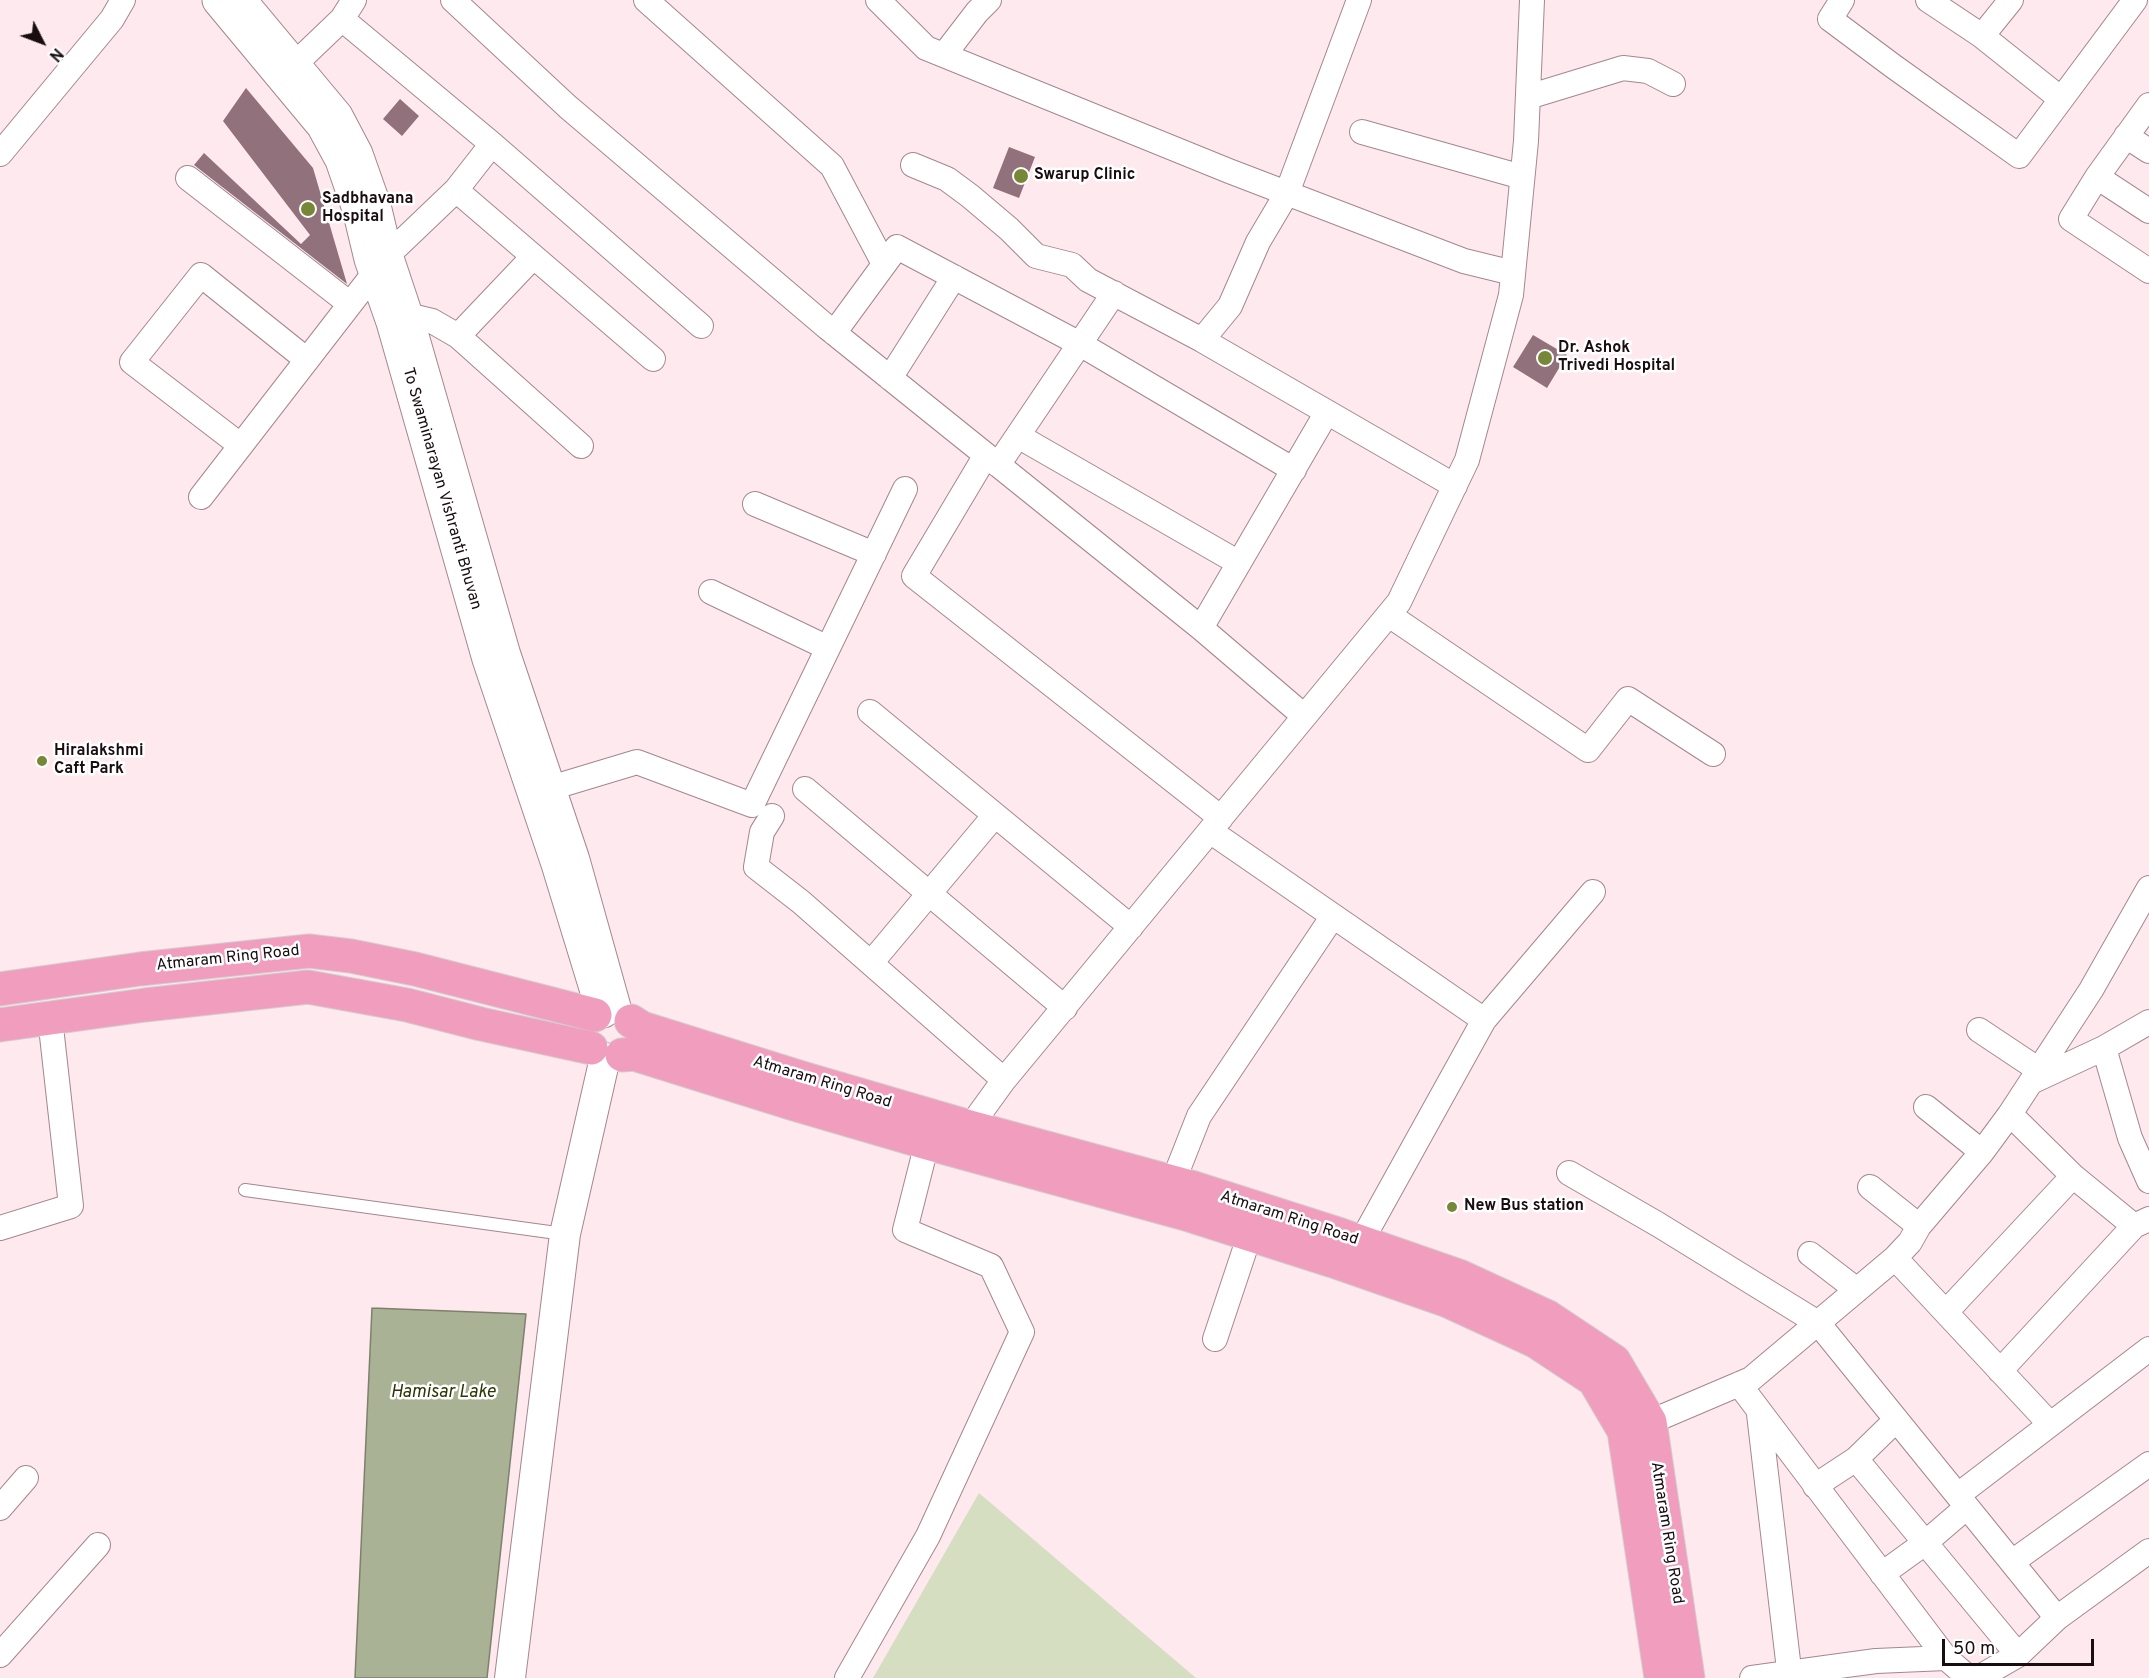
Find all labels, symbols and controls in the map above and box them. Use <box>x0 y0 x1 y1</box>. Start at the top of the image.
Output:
north arrow <box>12 12 72 72</box>
text: N <box>44 43 67 65</box>
place label: Swarup Clinic <box>1034 166 1136 186</box>
marker: Swarup Clinic <box>1012 167 1030 185</box>
place label: Sadbhavana Hospital <box>322 190 414 228</box>
marker: Sadbhavana Hospital <box>299 200 317 218</box>
place label: Dr. Ashok Trivedi Hospital <box>1558 339 1675 377</box>
marker: Dr. Ashok Trivedi Hospital <box>1536 349 1554 367</box>
street label: To Swaminarayan Vishranti Bhuvan <box>397 366 485 612</box>
place label: Hiralakshmi Caft Park <box>54 742 144 780</box>
marker: Hiralakshmi Caft Park <box>35 754 49 768</box>
street label: Atmaram Ring Road <box>155 942 301 976</box>
street label: Atmaram Ring Road <box>750 1053 894 1113</box>
street label: Atmaram Ring Road <box>1218 1188 1360 1250</box>
place label: New Bus station <box>1464 1197 1584 1217</box>
marker: New Bus station <box>1445 1200 1459 1214</box>
water label: Hamisar Lake <box>391 1382 495 1404</box>
street label: Atmaram Ring Road <box>1645 1460 1687 1606</box>
scale bar <box>1945 1627 2096 1665</box>
text: 50 m <box>1953 1638 1995 1661</box>

